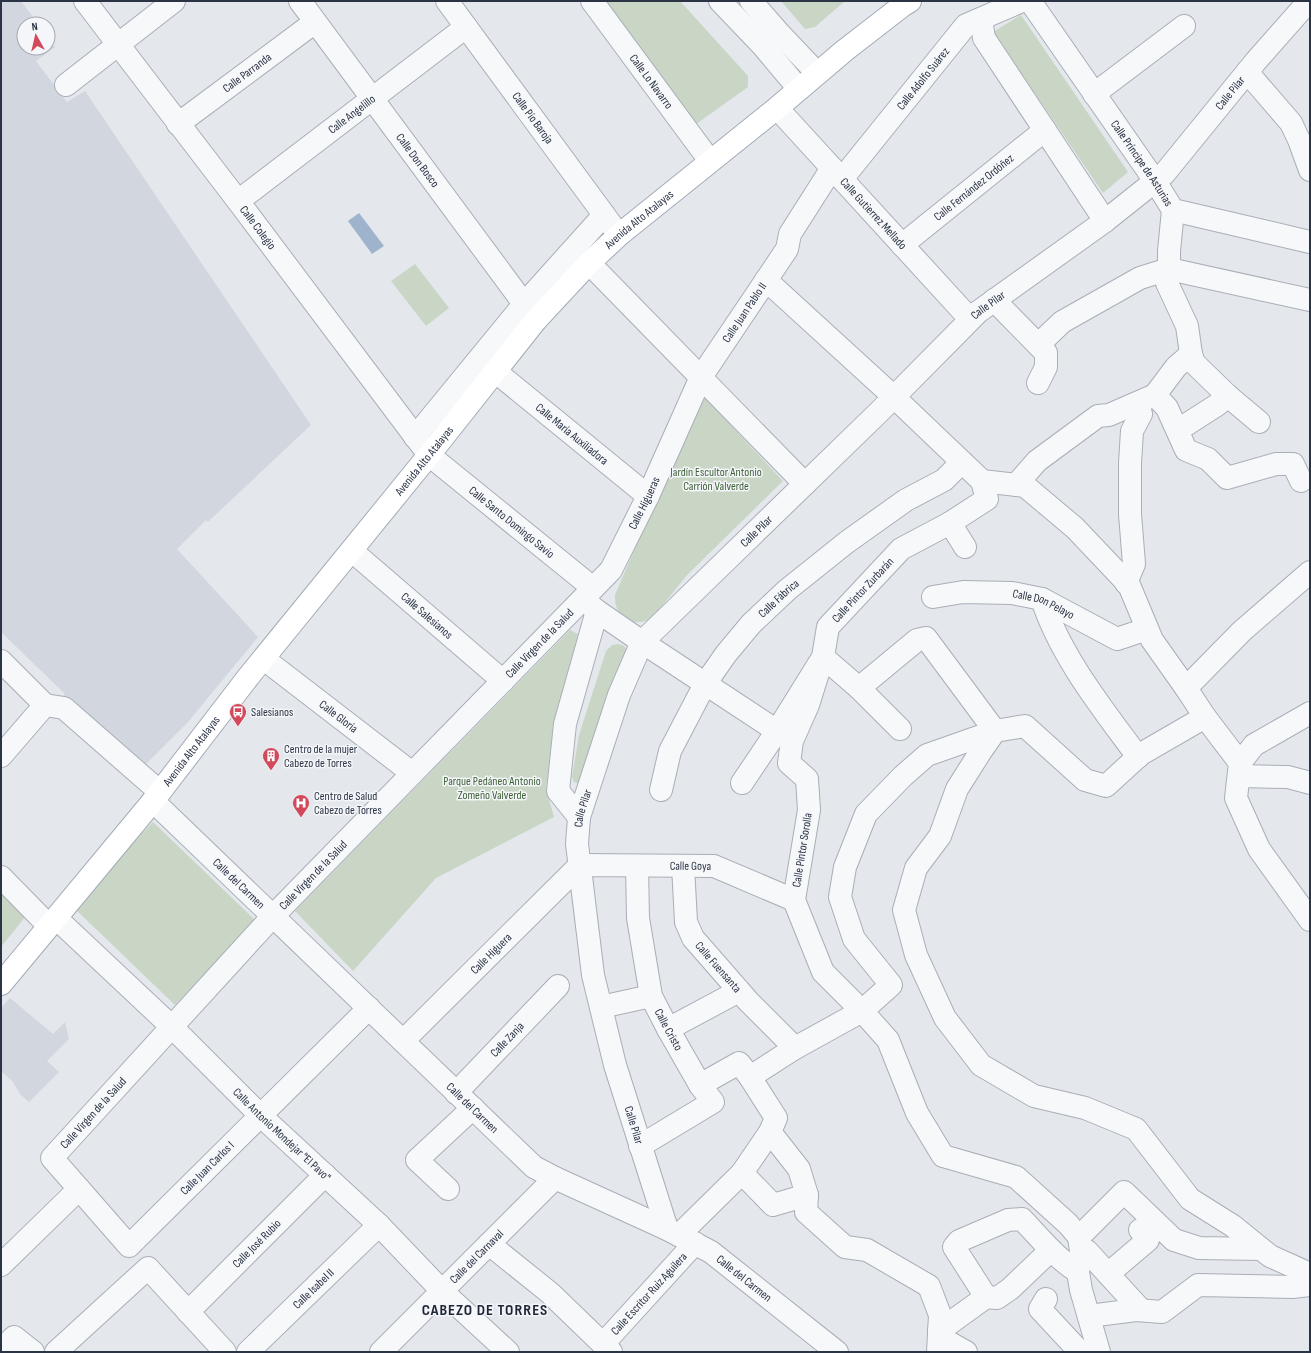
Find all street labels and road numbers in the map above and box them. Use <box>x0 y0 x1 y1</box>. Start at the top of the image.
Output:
street label: Calle Adolfo Suárez <box>894 44 953 113</box>
street label: Calle Parranda <box>220 50 275 96</box>
street label: Calle Lo Navarro <box>626 52 676 112</box>
street label: Calle Pilar <box>1212 73 1249 113</box>
street label: Calle Pío Baroja <box>508 89 557 147</box>
street label: Calle Angelillo <box>325 92 379 138</box>
street label: Calle Príncipe de Asturias <box>1107 117 1176 209</box>
street label: Calle Don Bosco <box>392 130 442 191</box>
street label: Calle Fernández Ordóñez <box>931 151 1018 224</box>
street label: Calle Gutierrez Mellado <box>837 175 910 253</box>
street label: Avenida Alto Atalayas <box>601 187 677 253</box>
street label: Calle Colegio <box>236 203 279 253</box>
street label: Calle Juan Pablo II <box>719 280 770 346</box>
street label: Calle Pilar <box>968 288 1009 323</box>
street label: Calle María Auxiliadora <box>532 400 611 469</box>
street label: Avenida Alto Atalayas <box>391 423 457 500</box>
street label: Calle Higueras <box>625 475 664 532</box>
street label: Calle Santo Domingo Savio <box>465 483 557 562</box>
street label: Calle Pilar <box>737 512 776 551</box>
street label: Calle Pintor Zurbarán <box>829 555 897 626</box>
street label: Calle Fábrica <box>755 576 803 621</box>
street label: Calle Don Pelayo <box>1011 586 1077 623</box>
street label: Calle Salesianos <box>398 589 456 643</box>
street label: Calle Virgen de la Salud <box>503 606 577 682</box>
street label: Calle Gloria <box>316 697 361 737</box>
street label: Avenida Alto Atalayas <box>159 713 224 790</box>
street label: Calle Pilar <box>571 787 596 828</box>
street label: Calle Pintor Sorolla <box>789 811 816 888</box>
street label: Calle Virgen de la Salud <box>276 837 351 913</box>
street label: Calle del Carmen <box>209 855 268 912</box>
street label: Calle Goya <box>670 859 712 874</box>
street label: Calle Higuera <box>467 930 515 978</box>
street label: Calle Fuensanta <box>691 938 745 996</box>
street label: Calle Cristo <box>651 1006 686 1054</box>
street label: Calle Zanja <box>487 1019 528 1060</box>
street label: Calle Virgen de la Salud <box>57 1074 130 1152</box>
street label: Calle del Carmen <box>443 1080 501 1137</box>
street label: Calle Antonio Mondejar "El Pavo" <box>229 1085 334 1185</box>
street label: Calle Pilar <box>621 1104 647 1147</box>
street label: Calle Juan Carlos I <box>177 1138 237 1198</box>
street label: Calle José Rubio <box>229 1216 284 1271</box>
street label: Calle del Carnaval <box>447 1227 507 1287</box>
street label: Calle Escritor Ruiz Aguilera <box>608 1249 691 1338</box>
street label: Calle del Carmen <box>713 1252 775 1305</box>
street label: Calle Isabel II <box>290 1266 337 1312</box>

